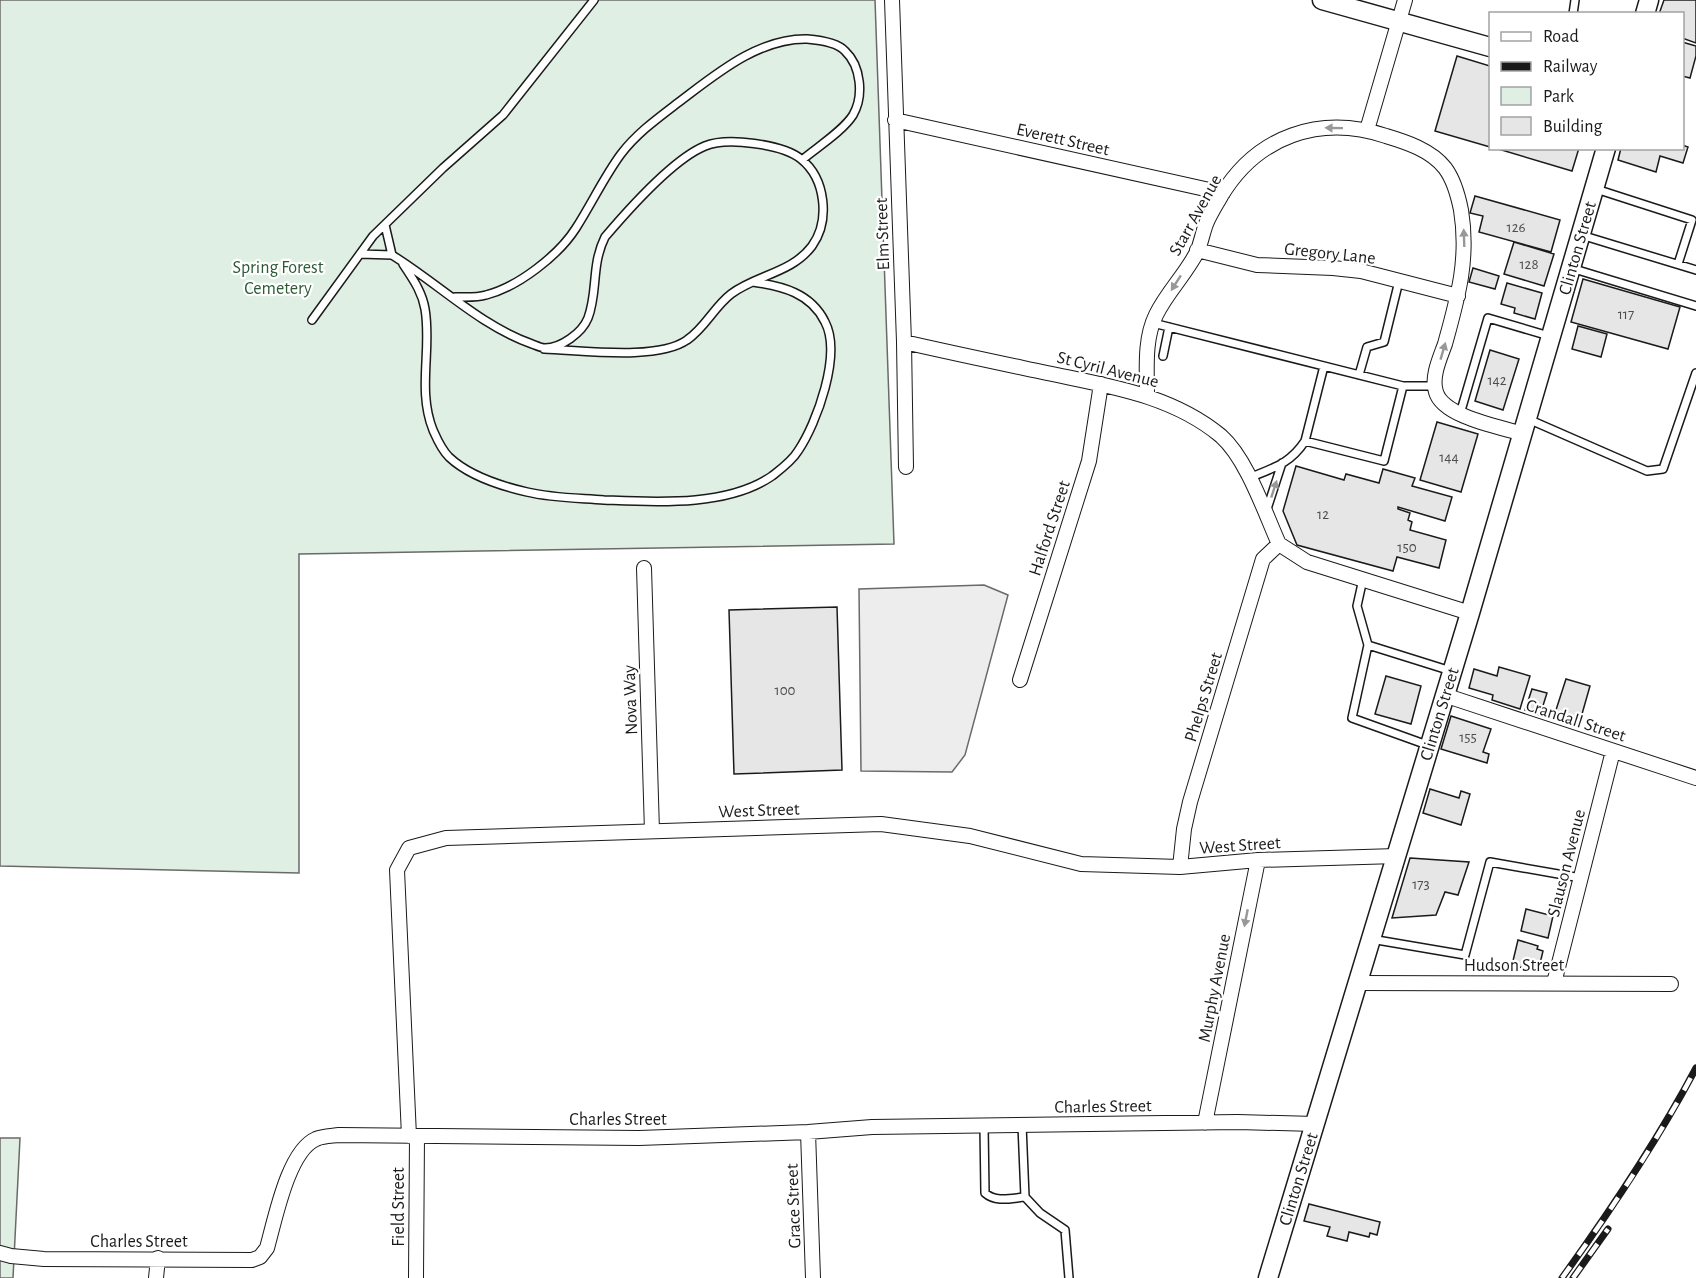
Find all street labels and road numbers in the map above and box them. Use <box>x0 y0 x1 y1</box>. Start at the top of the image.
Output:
street label: Everett Street <box>1015 121 1111 159</box>
street label: Starr Avenue <box>1166 172 1225 259</box>
street label: Elm Street <box>873 197 893 271</box>
street label: Clinton Street <box>1556 199 1600 297</box>
street label: Gregory Lane <box>1283 240 1376 268</box>
street label: St Cyril Avenue <box>1055 349 1160 391</box>
street label: Halford Street <box>1026 478 1074 578</box>
street label: Phelps Street <box>1182 650 1226 744</box>
street label: Nova Way <box>621 664 641 735</box>
street label: Clinton Street <box>1417 665 1463 763</box>
street label: Crandall Street <box>1523 696 1628 746</box>
street label: West Street <box>718 801 800 821</box>
street label: Slauson Avenue <box>1545 808 1589 919</box>
street label: West Street <box>1199 834 1282 858</box>
street label: Murphy Avenue <box>1196 932 1234 1044</box>
street label: Hudson Street <box>1464 957 1565 975</box>
street label: Charles Street <box>1054 1097 1152 1117</box>
street label: Charles Street <box>569 1111 667 1129</box>
street label: Clinton Street <box>1276 1130 1322 1228</box>
street label: Grace Street <box>784 1163 804 1249</box>
street label: Field Street <box>390 1167 408 1247</box>
street label: Charles Street <box>90 1233 188 1251</box>

